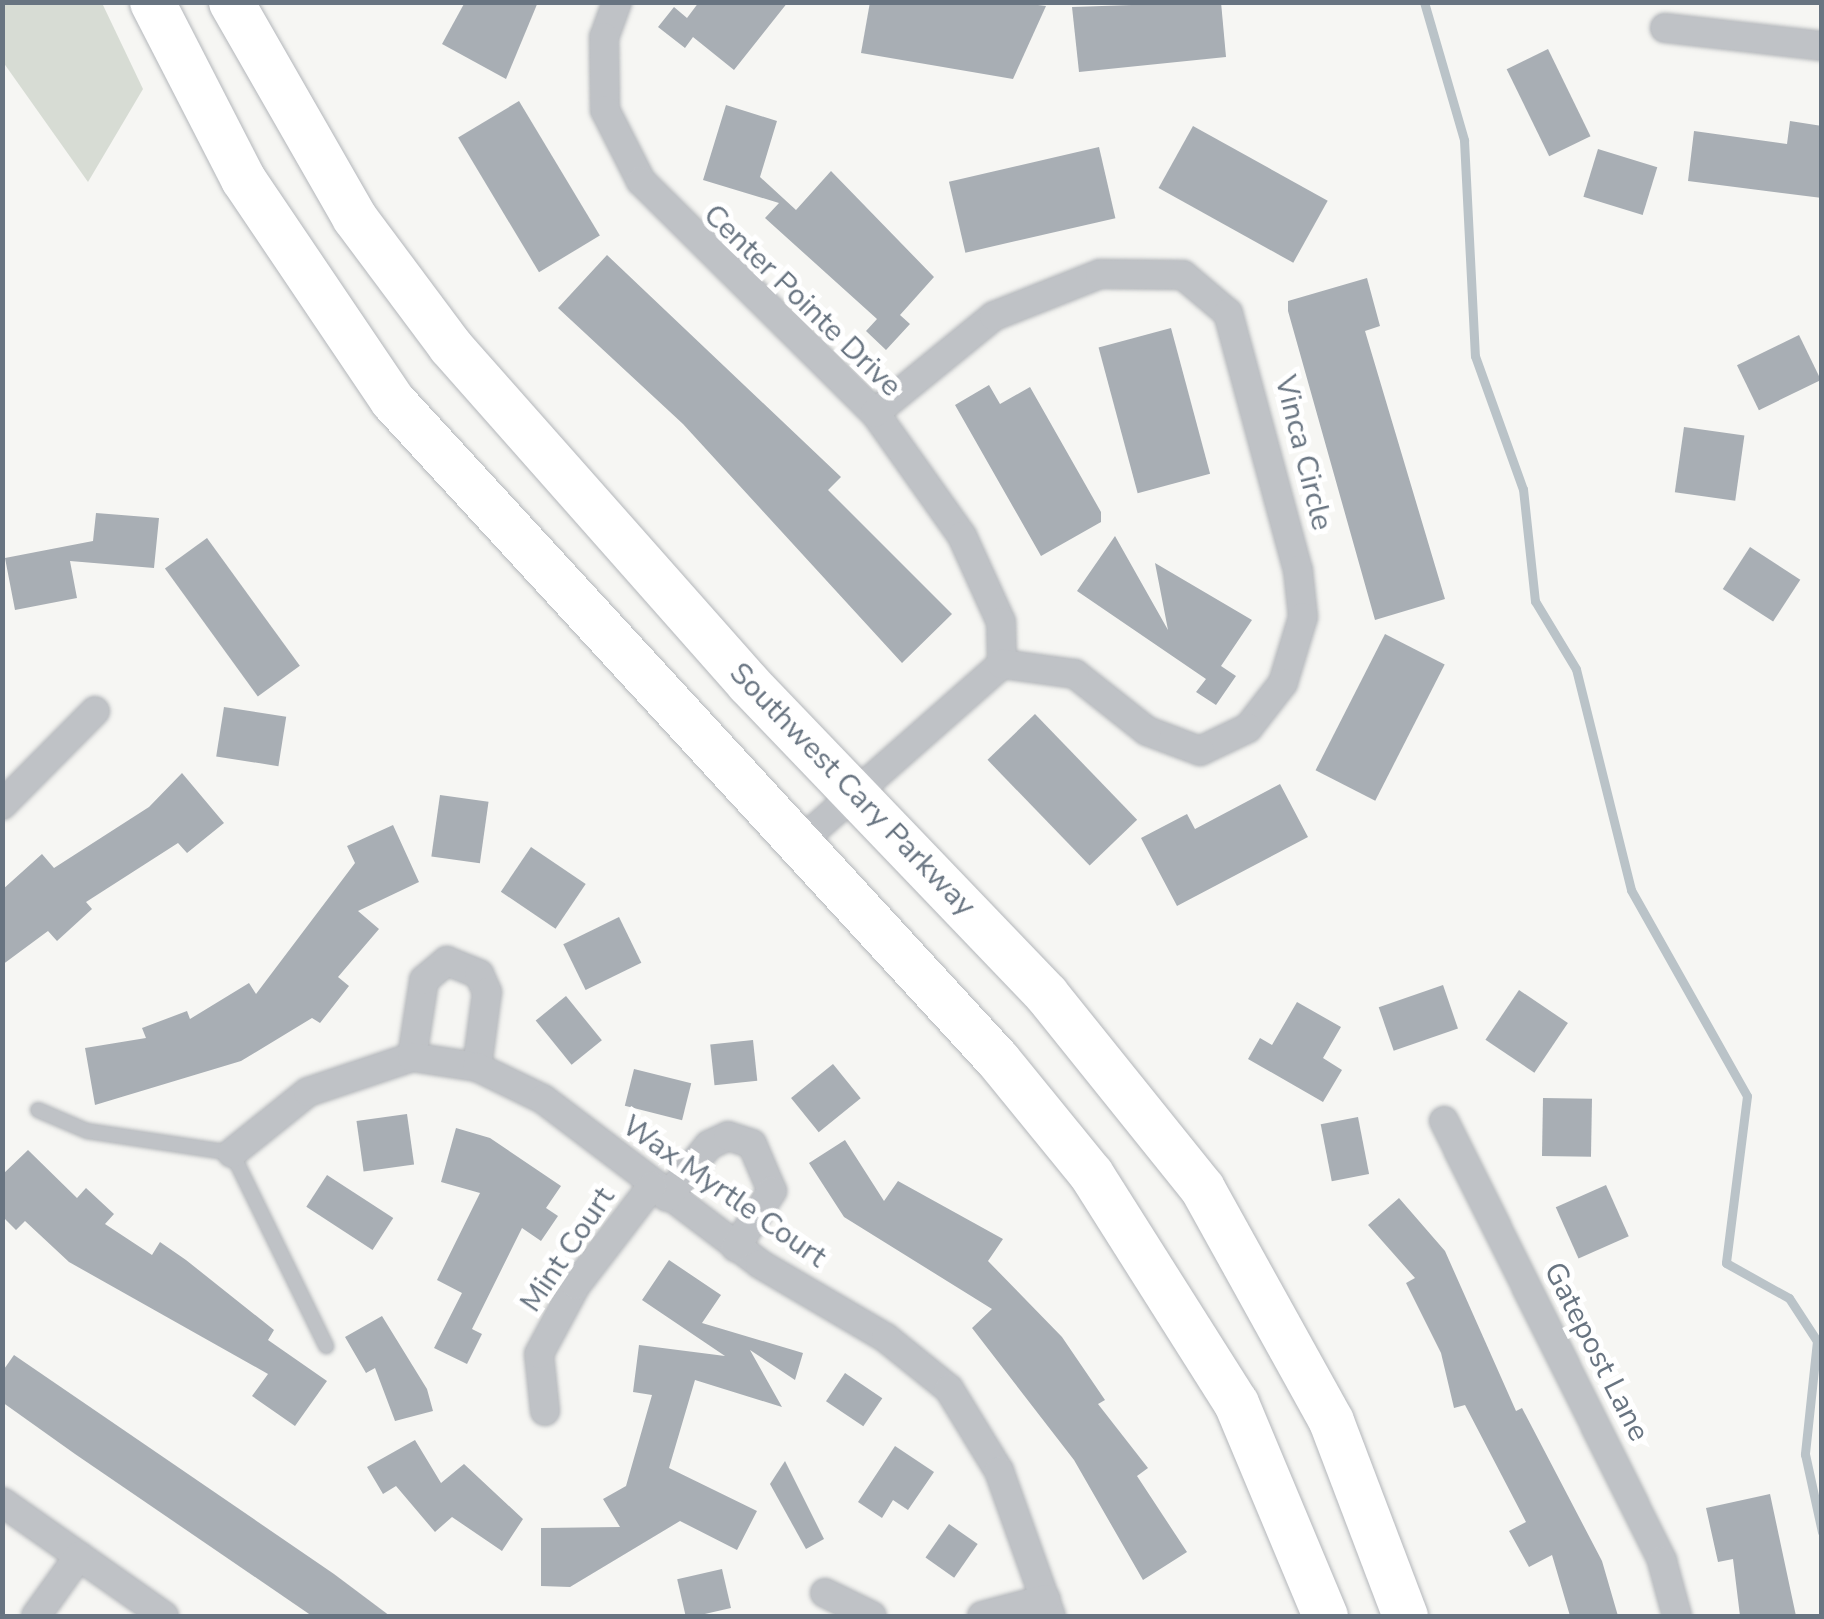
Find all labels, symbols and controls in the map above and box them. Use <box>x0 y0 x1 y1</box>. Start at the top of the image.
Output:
street label: Center Pointe Drive <box>696 197 908 405</box>
street label: Vinca Circle <box>1266 372 1340 534</box>
street label: Southwest Cary Parkway <box>721 656 983 924</box>
street label: Wax Myrtle Court <box>615 1108 833 1276</box>
street label: Mint Court <box>513 1181 623 1319</box>
street label: Gatepost Lane <box>1536 1257 1656 1447</box>

